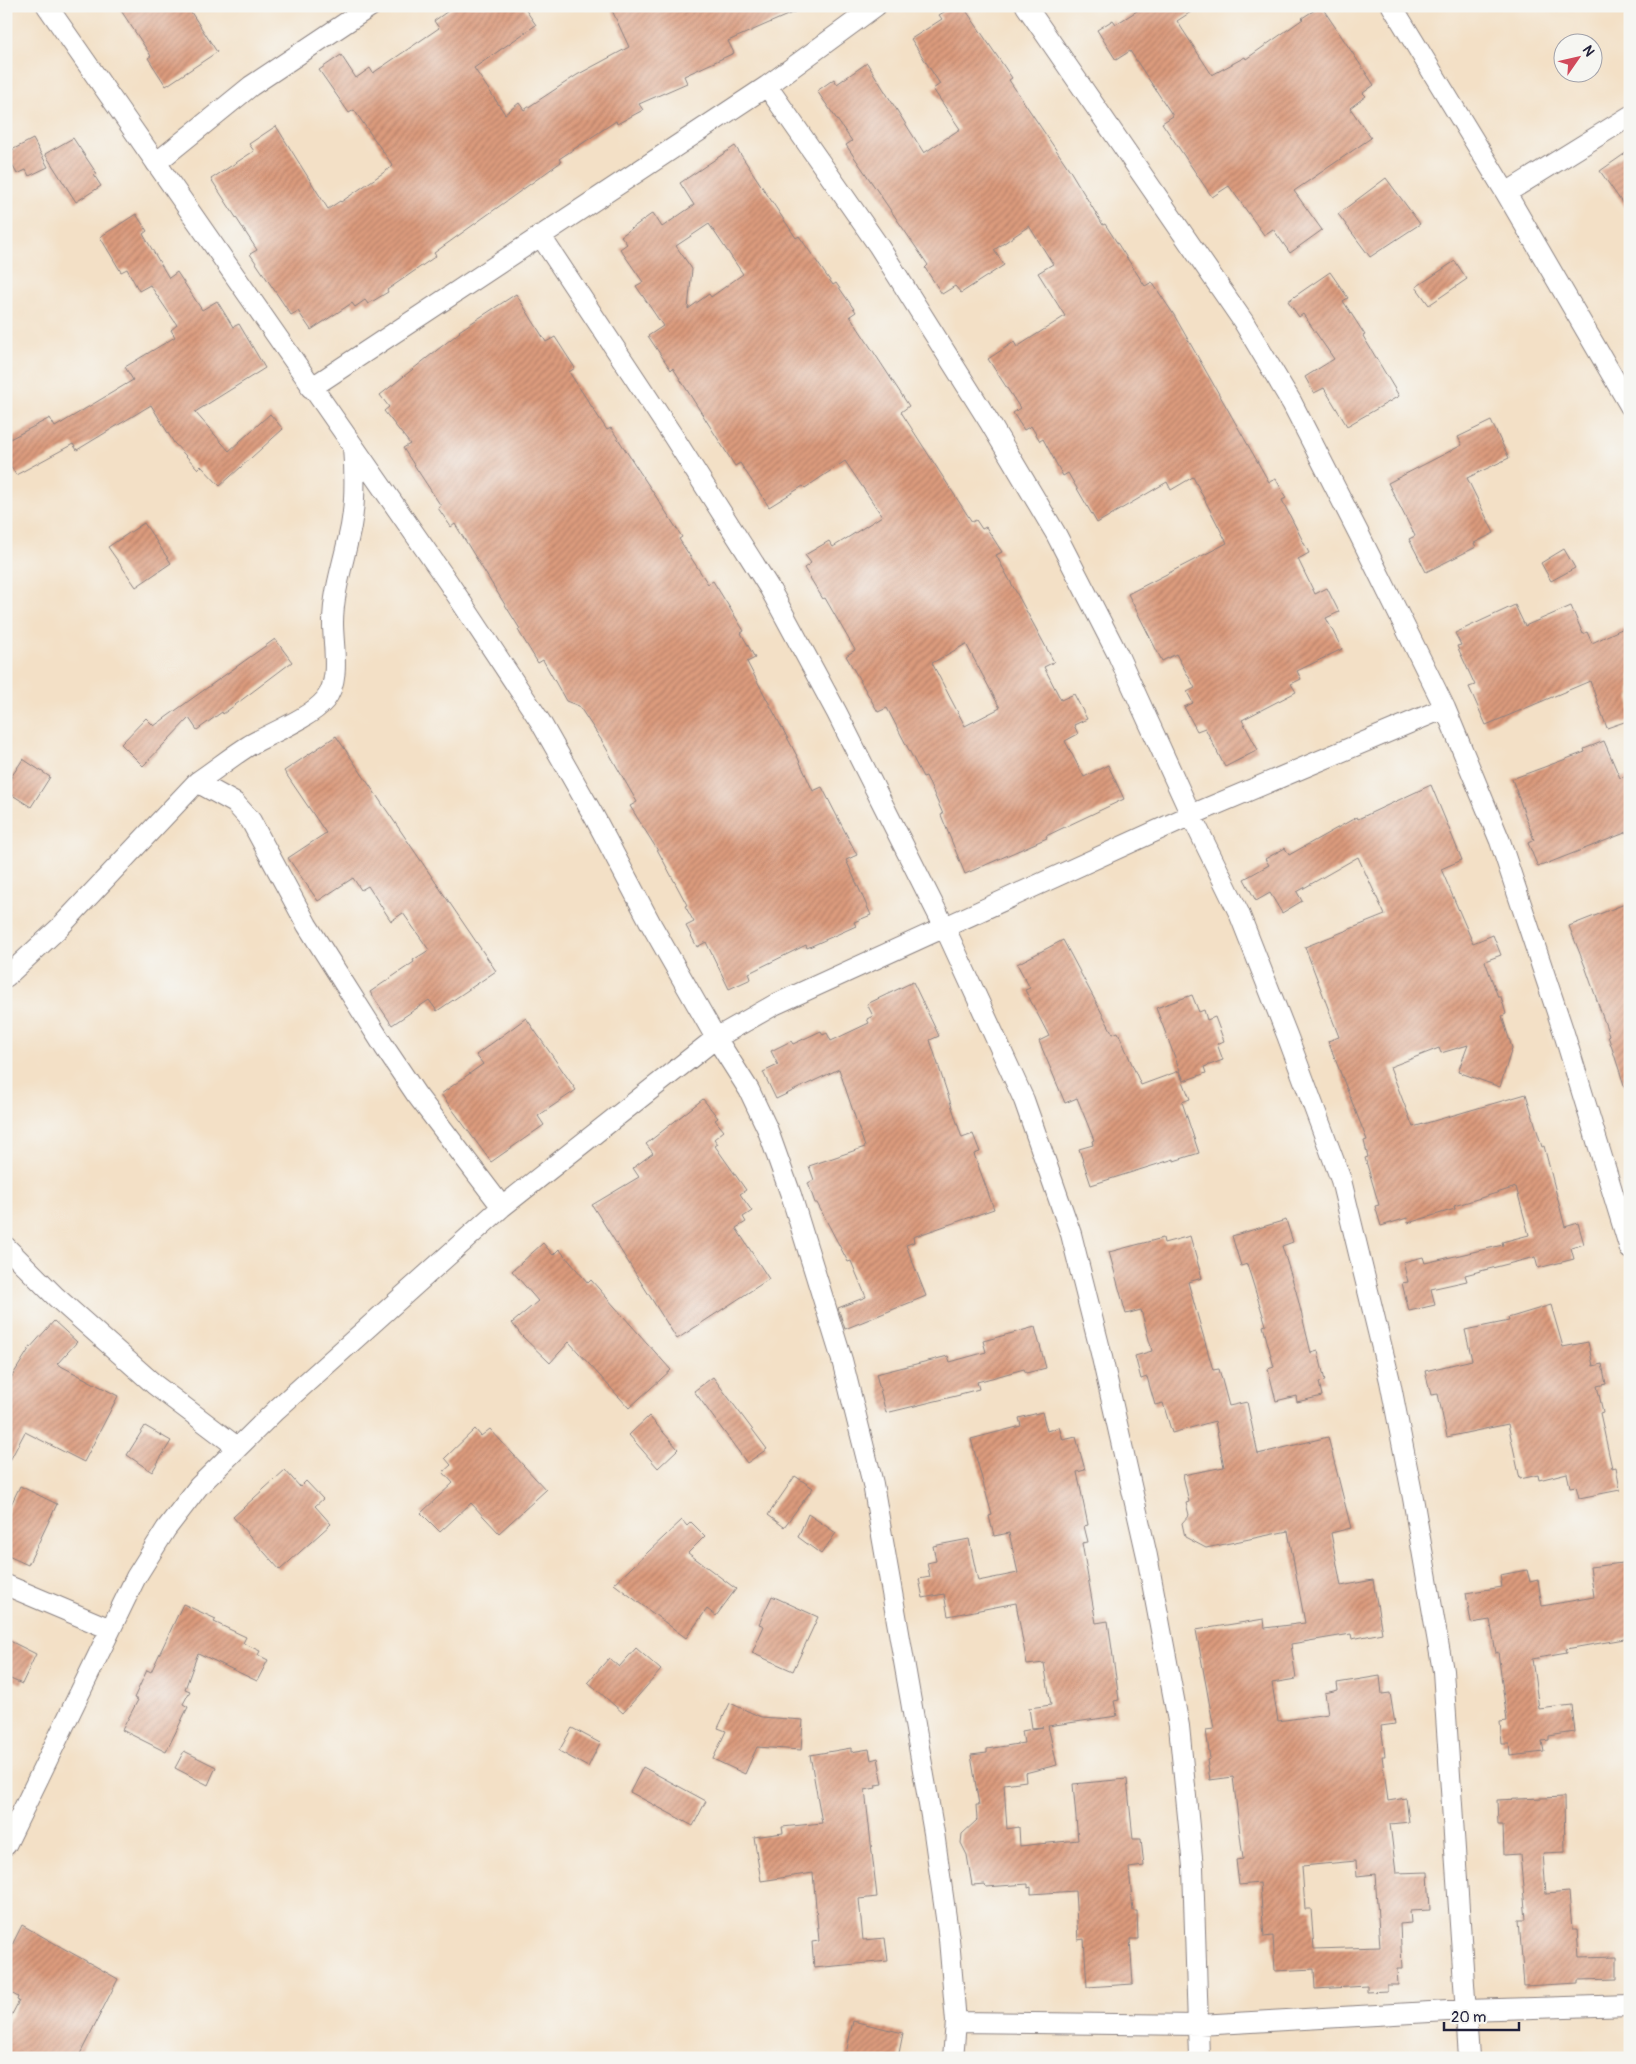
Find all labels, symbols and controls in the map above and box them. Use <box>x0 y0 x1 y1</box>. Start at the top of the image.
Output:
north arrow <box>1554 32 1604 82</box>
text: N <box>1579 42 1598 60</box>
scale bar <box>1444 1999 1518 2031</box>
text: 20 m <box>1451 2008 1486 2027</box>

